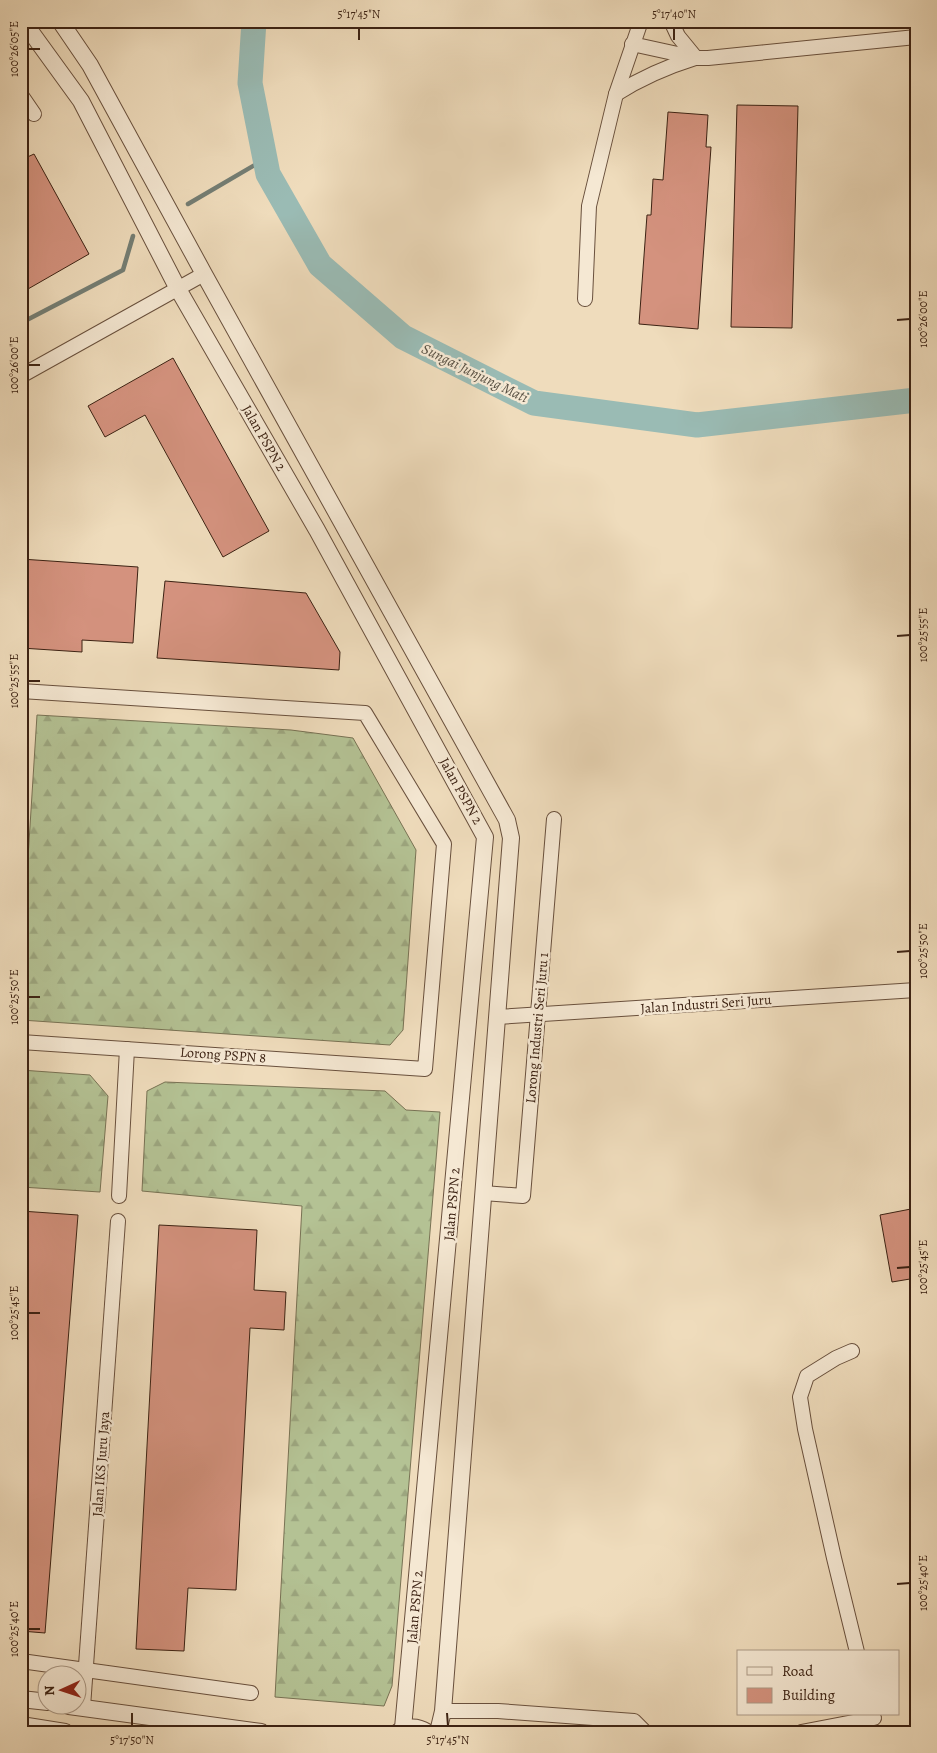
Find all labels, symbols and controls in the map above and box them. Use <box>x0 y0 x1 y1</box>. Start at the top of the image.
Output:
text: 5°17'45"N <box>338 6 381 22</box>
text: 5°17'40"N <box>652 6 696 22</box>
text: 100°26'05"E <box>6 21 22 77</box>
text: 100°26'00"E <box>915 290 931 348</box>
text: 100°26'00"E <box>6 336 22 394</box>
water label: Sungai Junjung Mati <box>418 339 532 407</box>
street label: Jalan PSPN 2 <box>237 401 291 475</box>
text: 100°25'55"E <box>915 608 931 662</box>
text: 100°25'55"E <box>6 654 22 708</box>
street label: Jalan PSPN 2 <box>435 754 487 828</box>
text: 100°25'50"E <box>915 923 931 979</box>
street label: Lorong Industri Seri Juru 1 <box>521 952 553 1104</box>
text: 100°25'50"E <box>6 969 22 1025</box>
street label: Jalan Industri Seri Juru <box>640 990 773 1018</box>
street label: Lorong PSPN 8 <box>179 1043 267 1067</box>
street label: Jalan PSPN 2 <box>439 1166 465 1241</box>
text: 100°25'45"E <box>915 1240 931 1294</box>
text: 100°25'45"E <box>6 1286 22 1340</box>
street label: Jalan IKS Juru Jaya <box>88 1410 114 1517</box>
text: 100°25'40"E <box>915 1555 931 1611</box>
street label: Jalan PSPN 2 <box>402 1569 428 1644</box>
text: 100°25'40"E <box>6 1601 22 1657</box>
legend <box>737 1650 900 1716</box>
text: Road <box>782 1661 814 1681</box>
north arrow <box>38 1666 88 1716</box>
text: N <box>40 1685 59 1696</box>
text: Building <box>782 1685 835 1705</box>
text: 5°17'50"N <box>110 1732 154 1748</box>
text: 5°17'45"N <box>427 1732 470 1748</box>

